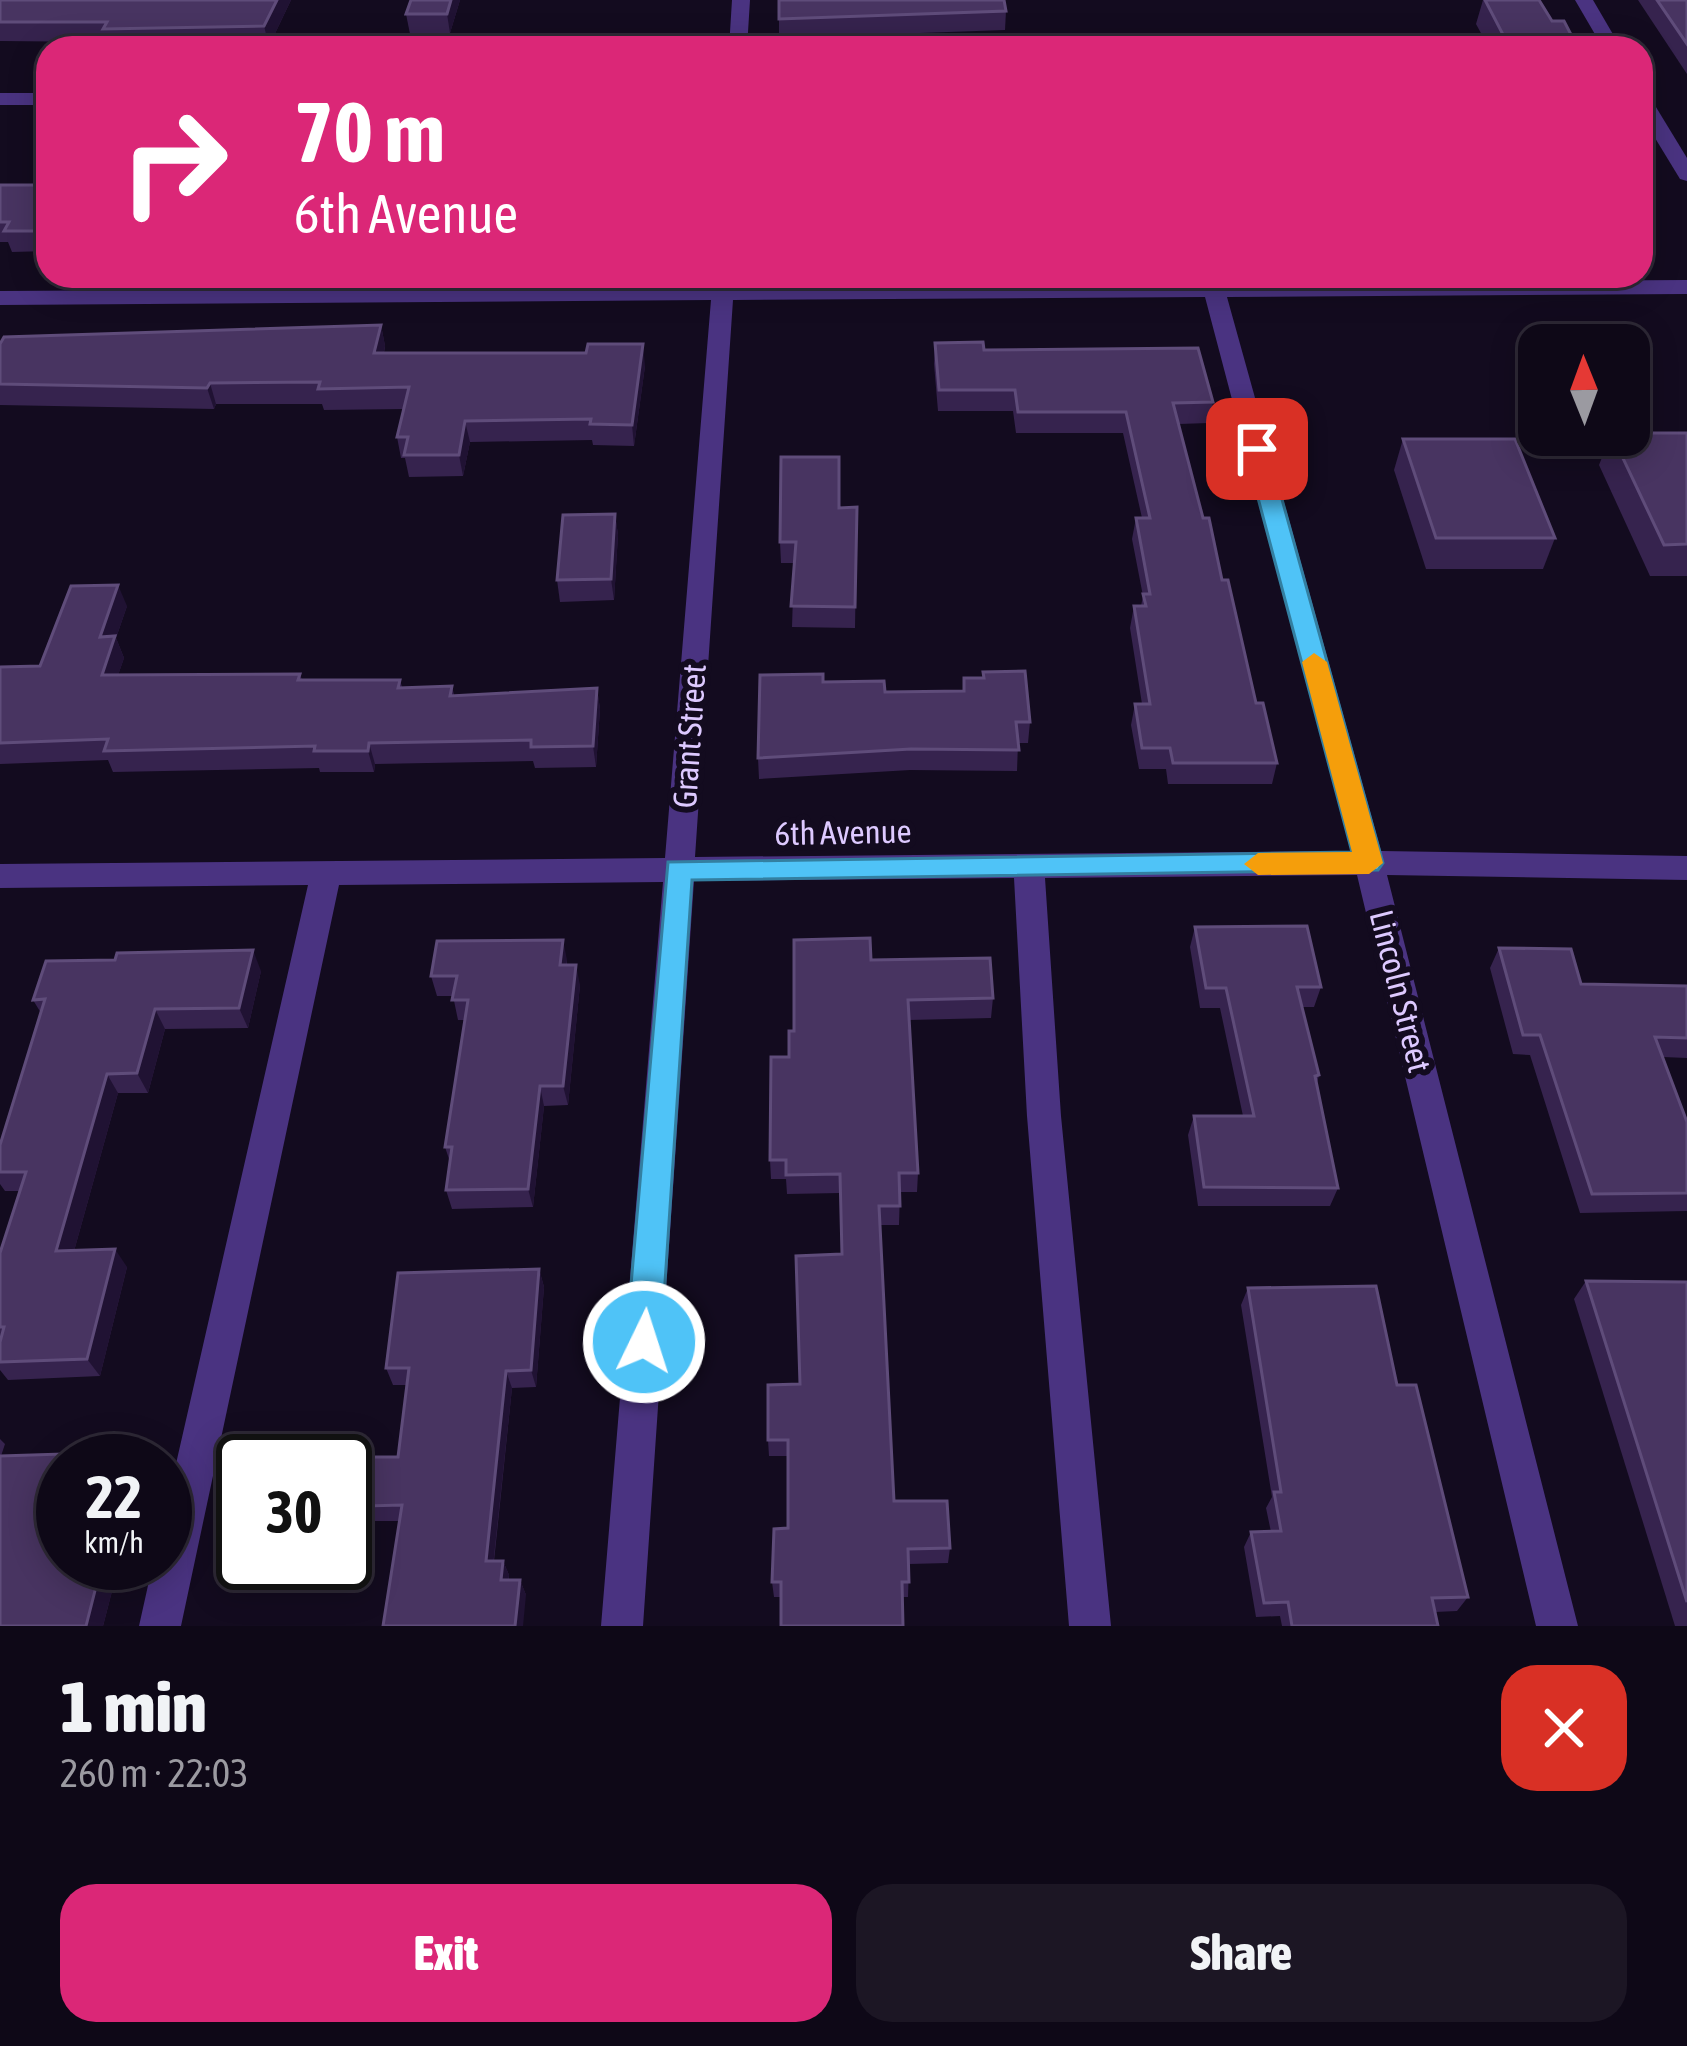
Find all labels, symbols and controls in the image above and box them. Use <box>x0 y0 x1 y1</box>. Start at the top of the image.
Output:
icon: right <box>96 84 252 240</box>
text: 70 m <box>294 84 445 180</box>
text: 6th Avenue <box>294 183 518 244</box>
north arrow <box>1518 324 1650 456</box>
map controls <box>1518 324 1650 456</box>
pin <box>1206 398 1308 500</box>
icon: arrive <box>1224 416 1290 482</box>
street label: Grant Street <box>665 663 713 809</box>
street label: 6th Avenue <box>774 812 912 852</box>
street label: Lincoln Street <box>1363 906 1439 1076</box>
position arrow <box>581 1279 707 1405</box>
speed limit sign: 30 <box>216 1434 372 1590</box>
text: 22 <box>86 1462 142 1531</box>
text: km/h <box>84 1525 144 1559</box>
text: 1 min <box>60 1665 207 1747</box>
button: close <box>1501 1665 1627 1791</box>
text: 260 m · 22:03 <box>60 1751 249 1795</box>
button: Exit <box>60 1884 832 2022</box>
button: Share <box>856 1884 1627 2022</box>

